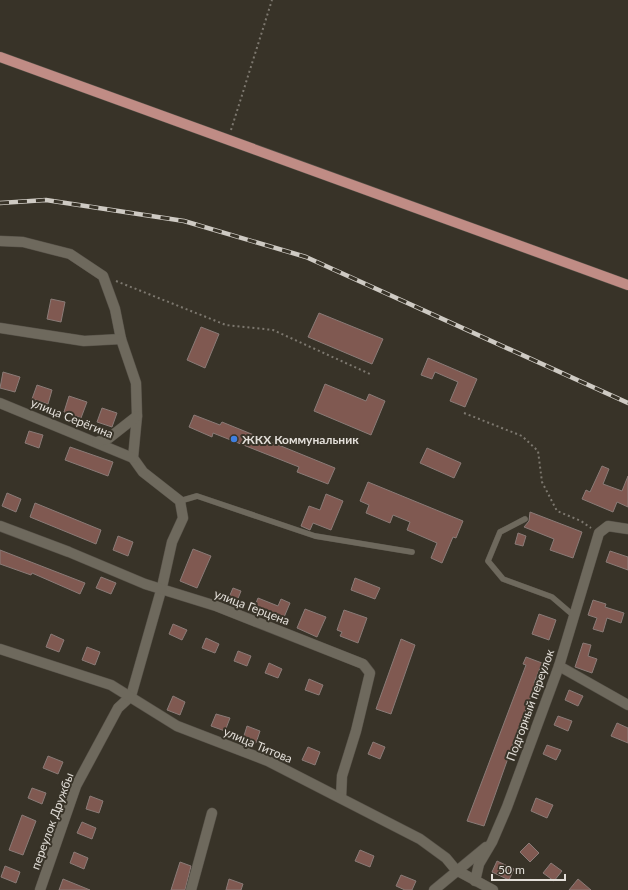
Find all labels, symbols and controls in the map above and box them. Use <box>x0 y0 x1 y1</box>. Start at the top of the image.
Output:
street label: улица Серёгина <box>29 395 116 441</box>
place label: ЖКХ Коммунальник <box>242 432 359 447</box>
marker: ЖКХ Коммунальник <box>229 434 239 444</box>
street label: улица Герцена <box>212 586 292 628</box>
street label: Подгорный переулок <box>503 646 557 763</box>
street label: улица Титова <box>221 724 295 766</box>
street label: переулок Дружбы <box>28 771 76 871</box>
scale bar <box>492 856 565 882</box>
text: 50 m <box>498 862 525 877</box>

